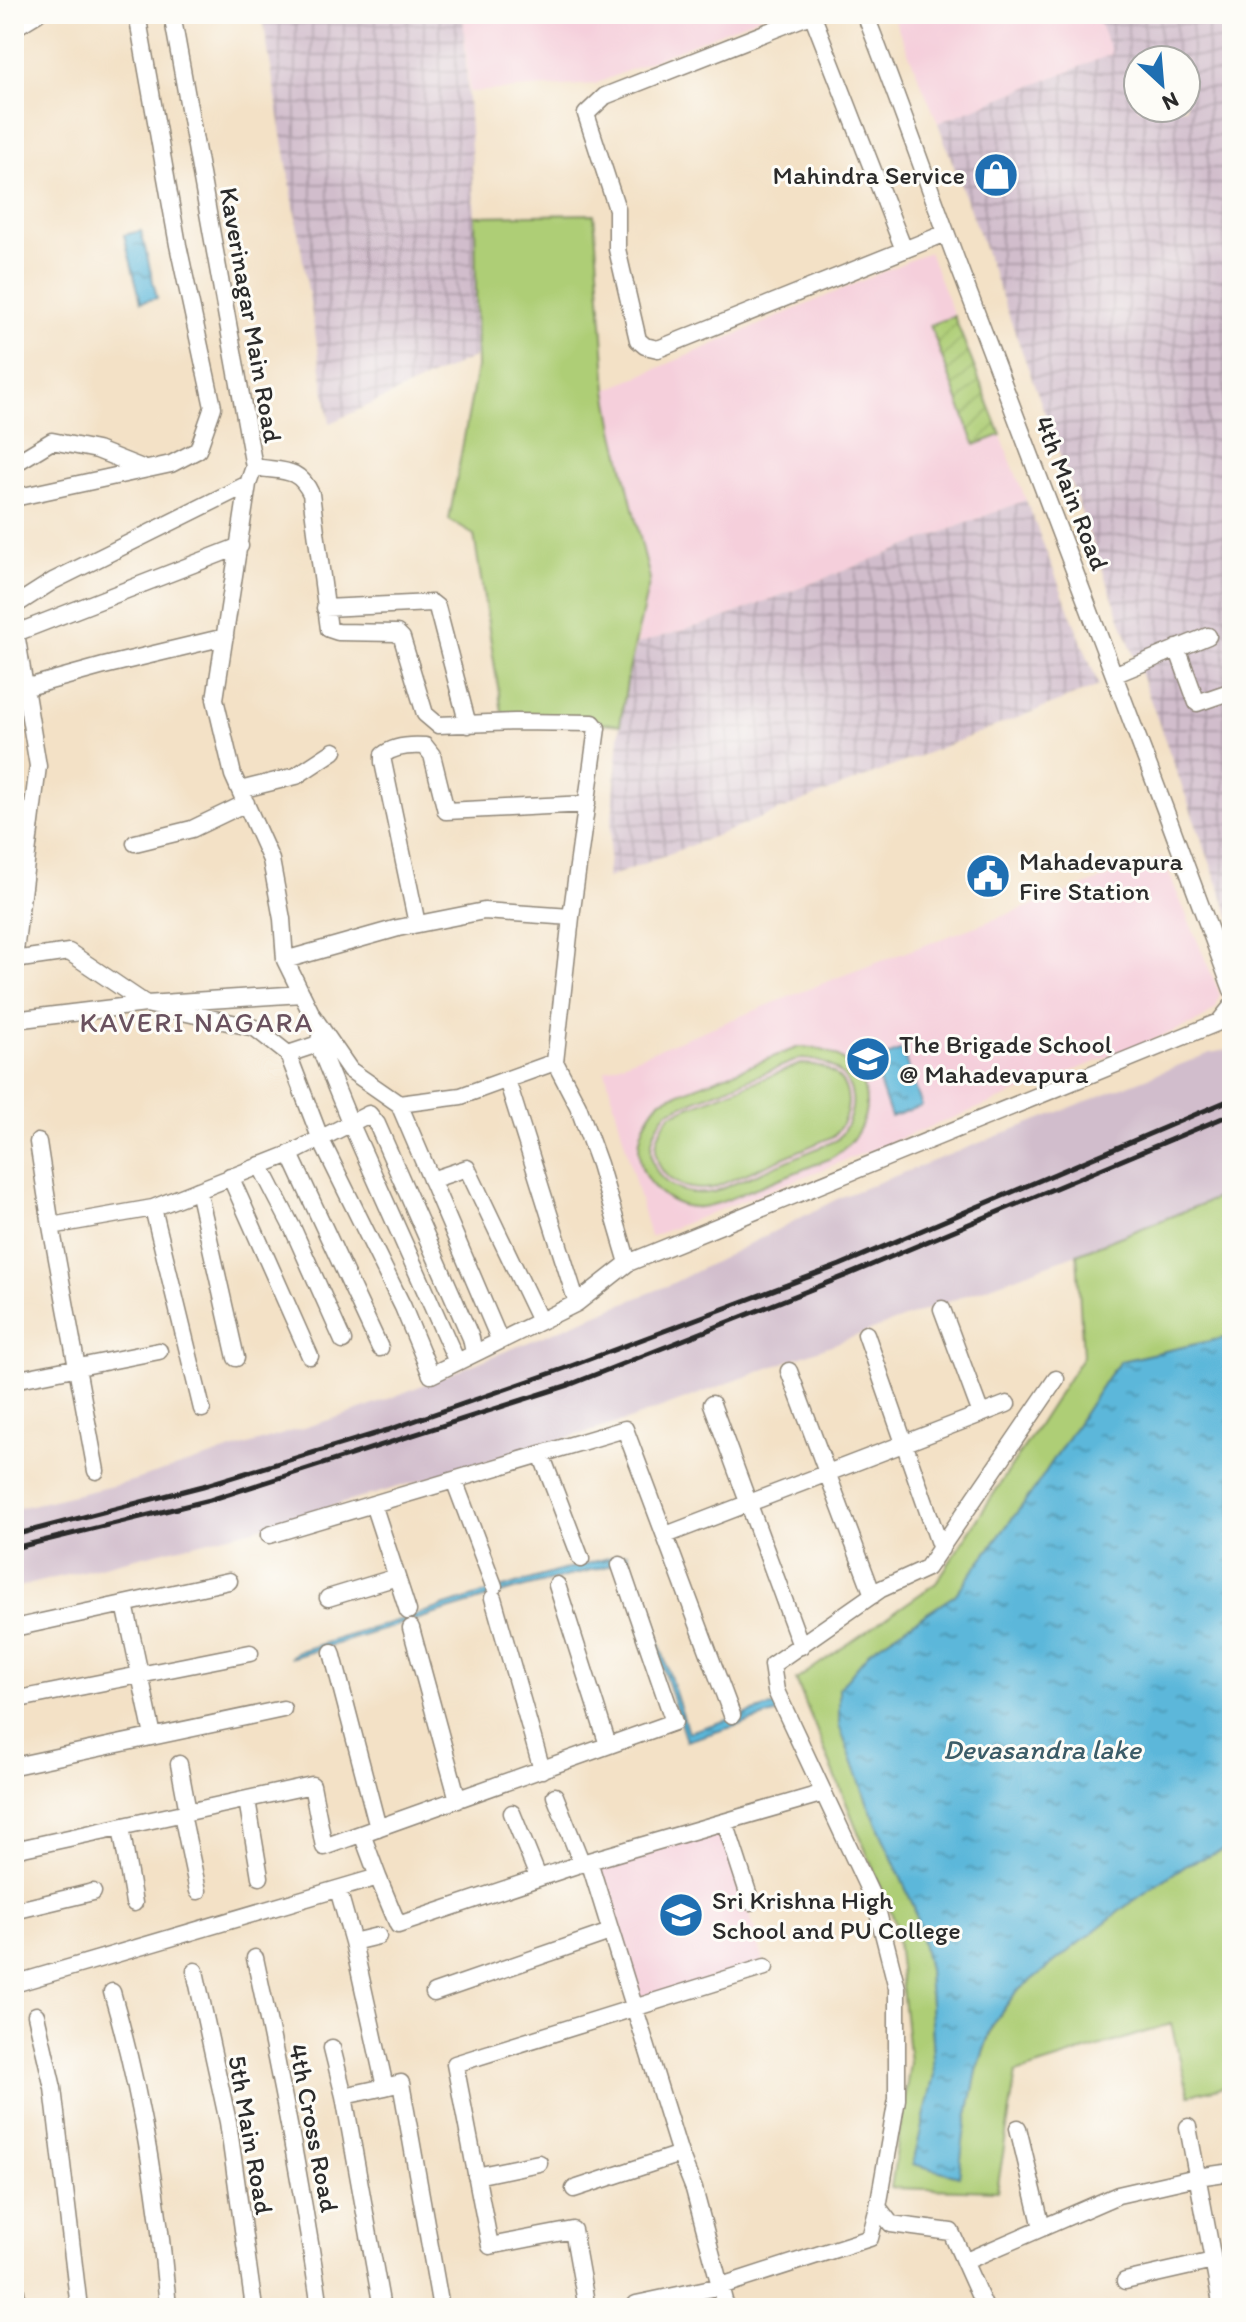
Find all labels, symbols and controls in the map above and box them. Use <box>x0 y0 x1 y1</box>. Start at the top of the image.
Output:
north arrow <box>1122 44 1202 124</box>
text: N <box>1158 86 1183 117</box>
shop icon: Mahindra Service <box>972 151 1020 199</box>
place label: Mahindra Service <box>772 159 965 191</box>
street label: Kaverinagar Main Road <box>213 185 289 446</box>
street label: 4th Main Road <box>1028 411 1116 575</box>
place label: Mahadevapura Fire Station <box>1019 845 1184 907</box>
public building icon: Mahadevapura Fire Station <box>964 852 1012 900</box>
district label: KAVERI NAGARA <box>80 1005 314 1039</box>
place label: The Brigade School @ Mahadevapura <box>899 1028 1112 1090</box>
school or university icon: The Brigade School @ Mahadevapura <box>844 1035 892 1083</box>
water label: Devasandra lake <box>943 1732 1143 1766</box>
place label: Sri Krishna High School and PU College <box>712 1884 961 1946</box>
school or university icon: Sri Krishna High School and PU College <box>657 1891 705 1939</box>
street label: 4th Cross Road <box>282 2041 346 2215</box>
street label: 5th Main Road <box>221 2053 281 2218</box>

